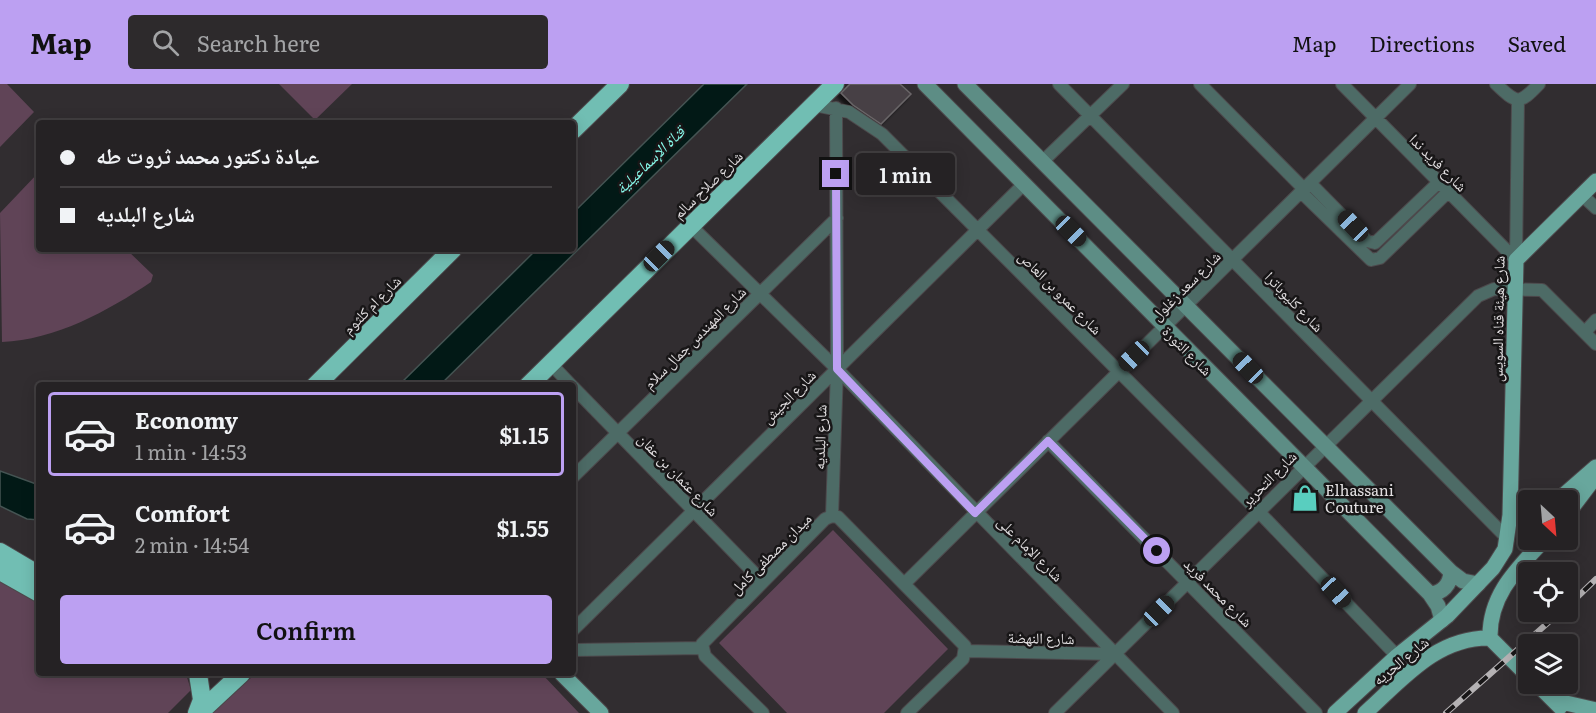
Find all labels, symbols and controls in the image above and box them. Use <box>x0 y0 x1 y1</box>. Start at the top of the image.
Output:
search box <box>128 15 548 69</box>
text: Map <box>30 21 92 63</box>
icon: search <box>149 26 182 59</box>
text: Search here <box>197 26 320 59</box>
text: Map <box>1292 27 1337 58</box>
text: Directions <box>1370 27 1475 58</box>
text: Saved <box>1508 27 1566 58</box>
water label: قناة الإسماعيلية <box>609 118 691 199</box>
street label: شارع فريد ندا <box>1405 128 1473 196</box>
text: عيادة دكتور محمد ثروت طه <box>96 138 319 171</box>
street label: شارع صلاح سالم <box>667 144 747 223</box>
callout: 1 min <box>857 153 956 195</box>
text: 1 min <box>879 159 932 189</box>
route end <box>822 160 849 187</box>
text: شارع البلديه <box>96 196 195 229</box>
car <box>1334 207 1372 245</box>
car <box>1052 212 1090 250</box>
car <box>640 237 678 275</box>
street label: شارع عمرو بن العاص <box>1014 245 1108 339</box>
street label: شارع سعد زغلول <box>1145 245 1225 325</box>
street label: شارع هيئة قناه السويس <box>1484 255 1510 382</box>
street label: شارع كليوباترا <box>1260 265 1330 337</box>
street label: شارع ام كلثوم <box>336 269 406 339</box>
street label: شارع المهندس جمال سلام <box>637 280 751 394</box>
street label: شارع الثورة <box>1158 320 1218 380</box>
car <box>1115 337 1153 375</box>
car <box>1229 349 1267 387</box>
street label: شارع الجيش <box>756 363 821 428</box>
text: Economy <box>135 403 238 436</box>
street label: شارع البلديه <box>806 404 832 470</box>
icon: car <box>63 407 117 461</box>
text: $1.15 <box>499 418 549 451</box>
street label: شارع عثمان بن عفان <box>633 427 725 521</box>
text: 1 min · 14:53 <box>135 436 247 466</box>
street label: شارع التحرير <box>1234 445 1301 512</box>
place label: Elhassani Couture <box>1325 478 1394 518</box>
shop icon: Elhassani Couture <box>1290 483 1320 513</box>
north arrow <box>1518 490 1578 550</box>
map controls <box>1518 490 1578 694</box>
text: Comfort <box>135 496 230 529</box>
icon: car <box>63 500 117 554</box>
street label: ميدان مصطفى كامل <box>724 507 816 599</box>
street label: شارع الإمام على <box>993 510 1069 586</box>
text: $1.55 <box>497 511 549 544</box>
text: 2 min · 14:54 <box>135 529 249 559</box>
route start <box>1143 537 1170 564</box>
street label: شارع محمد فريد <box>1179 552 1259 632</box>
button: locate <box>1518 562 1578 622</box>
car <box>1317 573 1355 611</box>
car <box>1140 592 1178 630</box>
button: Confirm <box>60 595 552 664</box>
street label: شارع النهضة <box>1007 625 1075 649</box>
street label: شارع الحريه <box>1367 630 1433 690</box>
button: layers <box>1518 634 1578 694</box>

